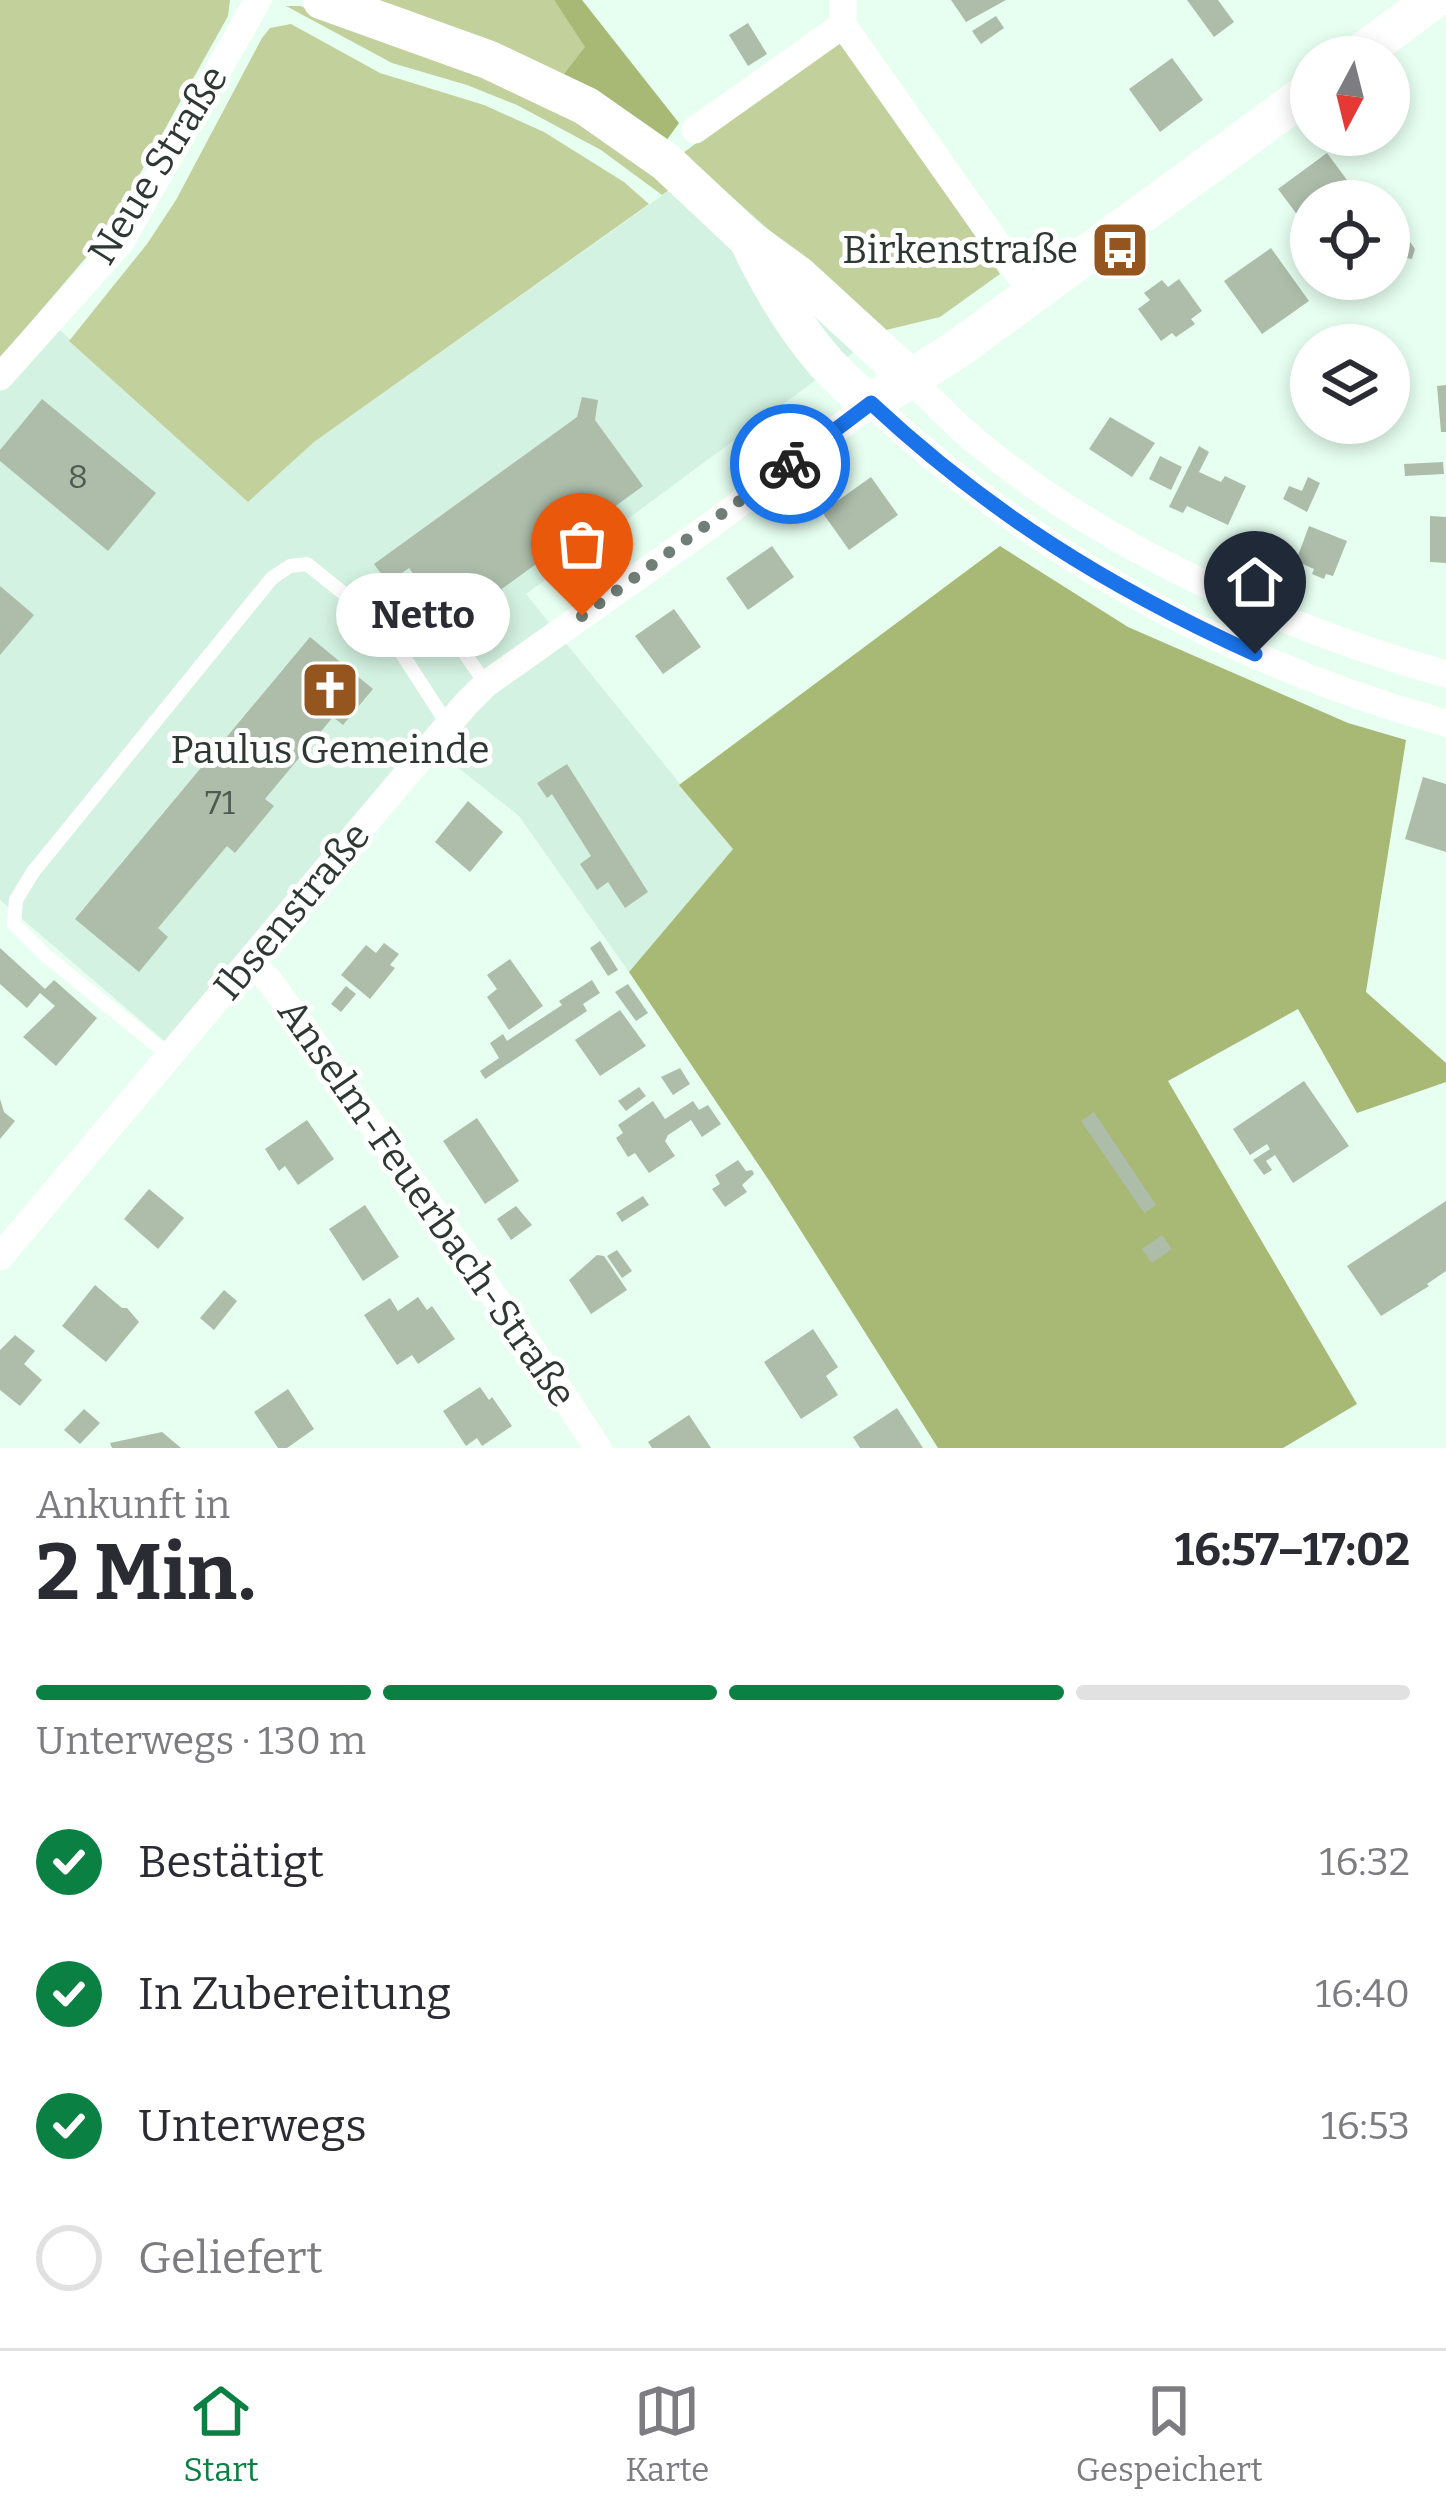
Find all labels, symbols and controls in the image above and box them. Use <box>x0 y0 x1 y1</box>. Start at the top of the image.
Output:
north arrow <box>1290 36 1410 156</box>
map controls <box>1290 36 1410 444</box>
street label: Neue Straße <box>79 57 237 273</box>
button: locate <box>1290 180 1410 300</box>
bus stop icon: Birkenstraße <box>1089 219 1151 281</box>
place label: Birkenstraße <box>842 227 1078 273</box>
button: layers <box>1290 324 1410 444</box>
courier <box>730 404 850 524</box>
icon: bike <box>757 431 823 497</box>
house number: 8 <box>68 457 88 497</box>
pin <box>531 493 633 616</box>
icon: bag <box>549 511 615 577</box>
pin <box>1204 531 1306 654</box>
icon: home <box>1222 549 1288 615</box>
callout: Netto <box>336 574 510 658</box>
text: Netto <box>371 592 475 638</box>
church icon: Paulus Gemeinde <box>299 659 361 721</box>
place label: Paulus Gemeinde <box>171 727 489 773</box>
house number: 71 <box>205 783 235 823</box>
street label: Ibsenstraße <box>205 813 379 1009</box>
street label: Anselm-Feuerbach-Straße <box>268 990 586 1416</box>
text: Ankunft in <box>36 1482 230 1528</box>
text: 16:57–17:02 <box>1175 1523 1410 1577</box>
text: 2 Min. <box>36 1526 256 1620</box>
text: Unterwegs · 130 m <box>36 1718 366 1764</box>
icon: check <box>36 1829 102 1895</box>
text: Bestätigt <box>138 1835 324 1889</box>
text: 16:32 <box>1320 1839 1410 1885</box>
icon: check <box>36 1961 102 2027</box>
text: In Zubereitung <box>138 1967 451 2021</box>
text: 16:40 <box>1315 1971 1410 2017</box>
icon: check <box>36 2093 102 2159</box>
text: Unterwegs <box>138 2099 367 2153</box>
text: 16:53 <box>1321 2103 1410 2149</box>
text: Geliefert <box>138 2231 323 2285</box>
tab: Start <box>183 2378 259 2490</box>
tab: Karte <box>625 2378 709 2490</box>
tab: Gespeichert <box>1076 2378 1263 2490</box>

